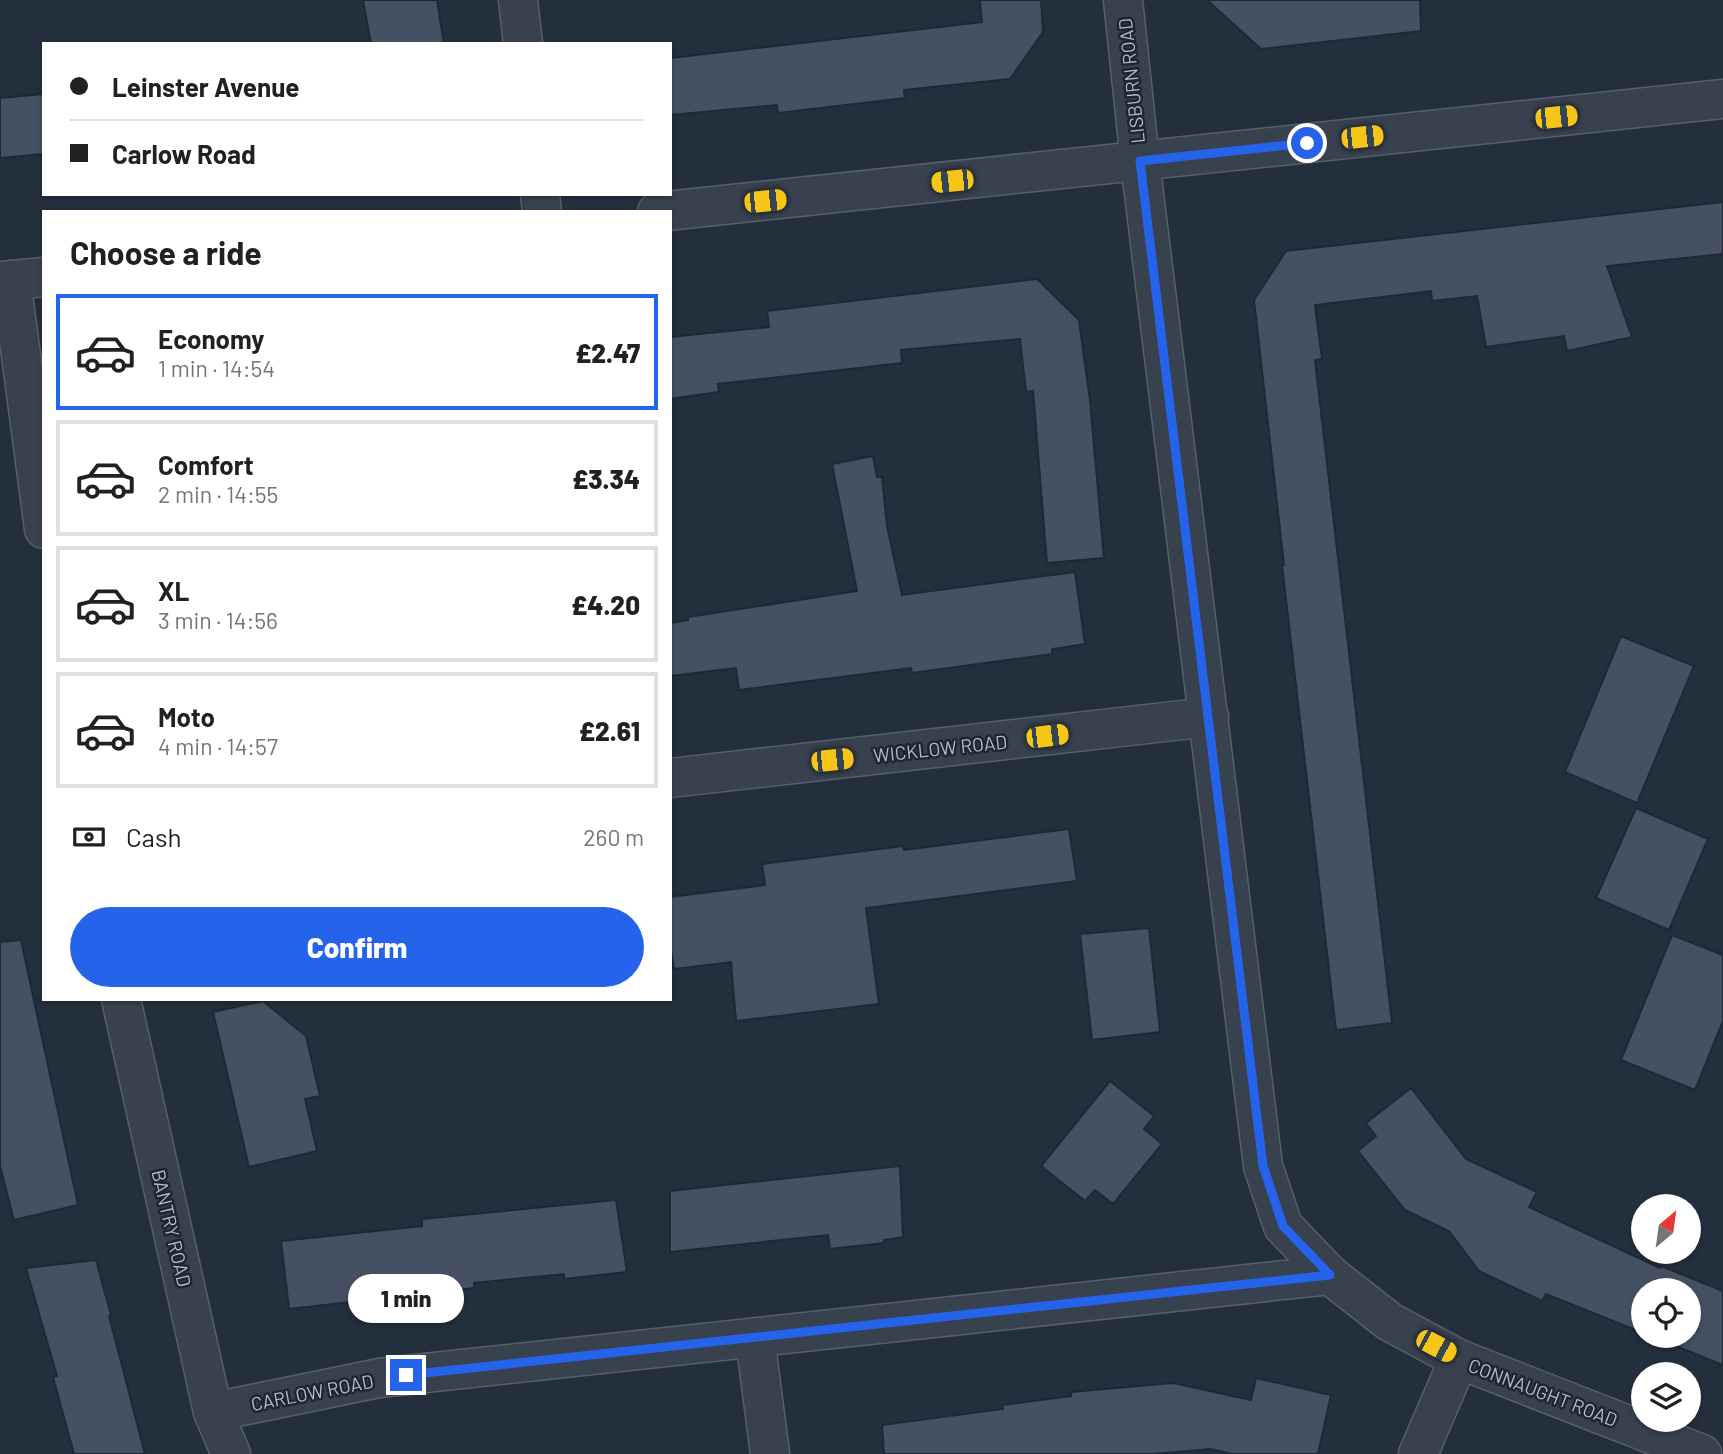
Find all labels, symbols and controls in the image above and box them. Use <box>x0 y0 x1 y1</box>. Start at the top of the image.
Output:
street label: LISBURN ROAD <box>1113 17 1149 145</box>
text: Leinster Avenue <box>112 71 300 102</box>
car <box>1535 104 1578 130</box>
car <box>1341 124 1384 150</box>
route start <box>1291 127 1323 159</box>
text: Carlow Road <box>112 138 256 169</box>
car <box>931 168 974 194</box>
car <box>744 188 787 214</box>
text: Choose a ride <box>70 233 262 271</box>
icon: car <box>74 321 137 384</box>
text: Economy <box>158 323 264 354</box>
text: £2.47 <box>575 337 640 368</box>
text: 1 min · 14:54 <box>158 354 275 382</box>
icon: car <box>74 447 137 510</box>
text: Comfort <box>158 449 254 480</box>
text: £3.34 <box>572 463 640 494</box>
text: 2 min · 14:55 <box>158 480 278 508</box>
icon: car <box>74 573 137 636</box>
text: XL <box>158 575 189 606</box>
text: £4.20 <box>571 589 640 620</box>
text: 3 min · 14:56 <box>158 606 278 634</box>
icon: car <box>74 699 137 762</box>
text: Moto <box>158 701 215 732</box>
text: £2.61 <box>579 715 640 746</box>
car <box>1025 723 1070 749</box>
street label: WICKLOW ROAD <box>872 730 1008 766</box>
text: 4 min · 14:57 <box>158 732 278 760</box>
car <box>811 747 854 773</box>
icon: cash <box>70 818 108 856</box>
text: Cash <box>126 821 181 852</box>
text: 260 m <box>583 823 644 851</box>
button: Confirm <box>70 907 644 987</box>
street label: BANTRY ROAD <box>147 1167 197 1289</box>
north arrow <box>1631 1194 1701 1264</box>
map controls <box>1631 1194 1701 1432</box>
callout: 1 min <box>348 1274 464 1322</box>
button: locate <box>1631 1278 1701 1348</box>
text: 1 min <box>381 1284 431 1312</box>
car <box>1413 1327 1460 1365</box>
street label: CONNAUGHT ROAD <box>1465 1353 1621 1431</box>
route end <box>390 1359 422 1391</box>
button: layers <box>1631 1362 1701 1432</box>
street label: CARLOW ROAD <box>249 1369 375 1415</box>

